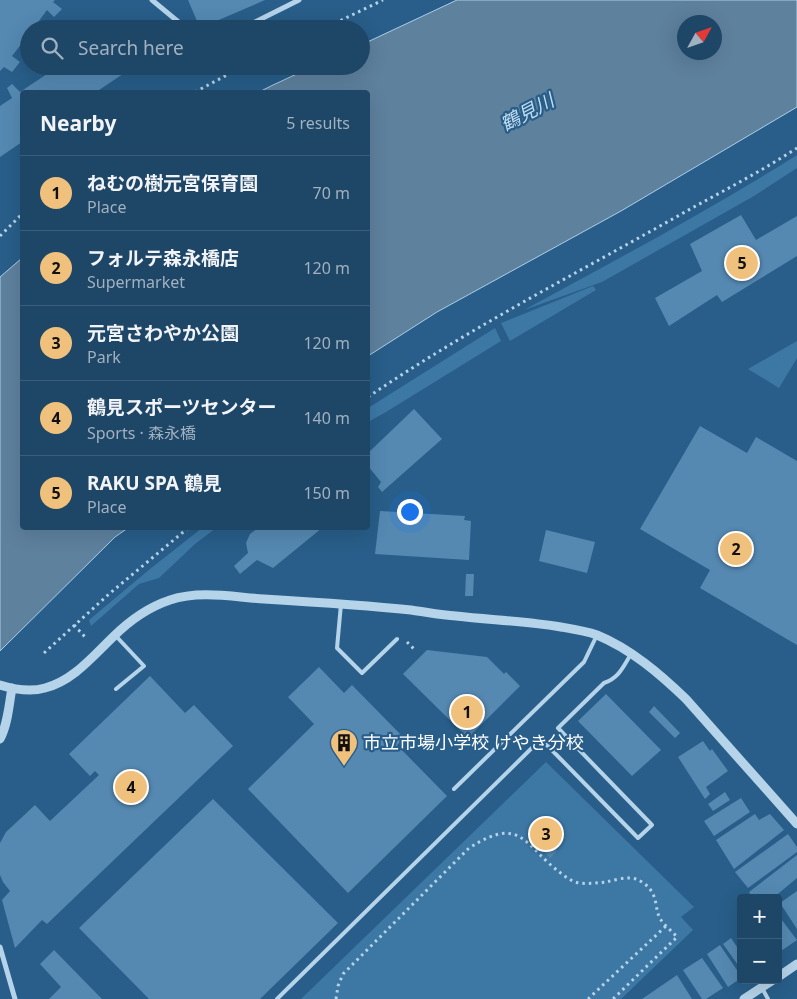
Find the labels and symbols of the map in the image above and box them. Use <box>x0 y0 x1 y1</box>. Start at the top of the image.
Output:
north arrow <box>677 15 722 60</box>
water label: 鶴見川 <box>496 86 560 137</box>
pin: 5 <box>726 244 758 282</box>
your location <box>397 499 423 525</box>
pin: 2 <box>720 530 752 568</box>
pin: 1 <box>451 693 483 731</box>
building icon: 市立市場小学校 けやき分校 <box>329 728 359 767</box>
place label: 市立市場小学校 けやき分校 <box>363 730 584 754</box>
pin: 4 <box>115 768 147 806</box>
pin: 3 <box>530 815 562 853</box>

